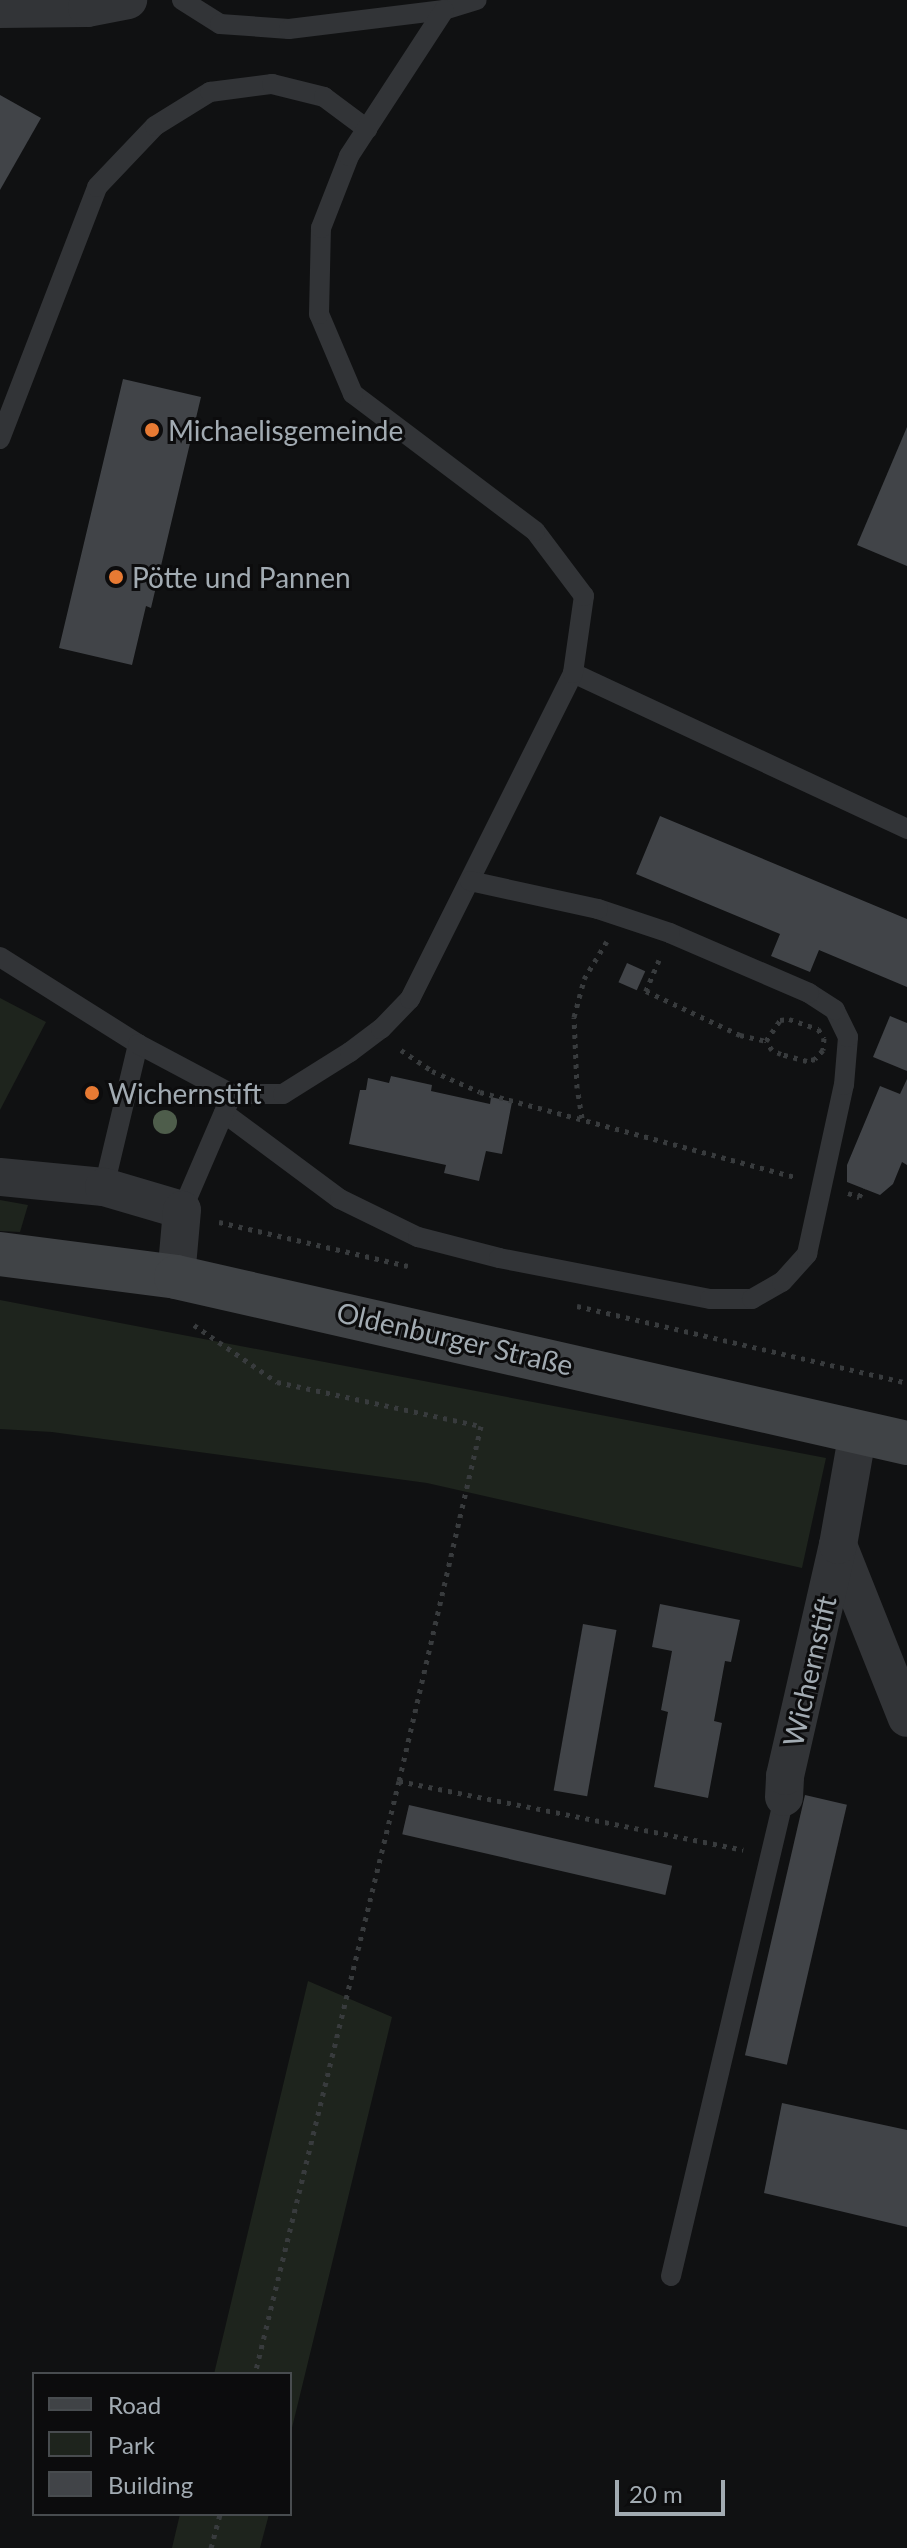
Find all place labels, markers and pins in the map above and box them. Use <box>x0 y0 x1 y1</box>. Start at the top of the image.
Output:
place label: Michaelisgemeinde <box>168 413 403 447</box>
marker: Michaelisgemeinde <box>143 421 161 439</box>
place label: Pötte und Pannen <box>132 560 351 594</box>
marker: Pötte und Pannen <box>107 568 125 586</box>
place label: Wichernstift <box>108 1076 262 1110</box>
marker: Wichernstift <box>83 1084 101 1102</box>

